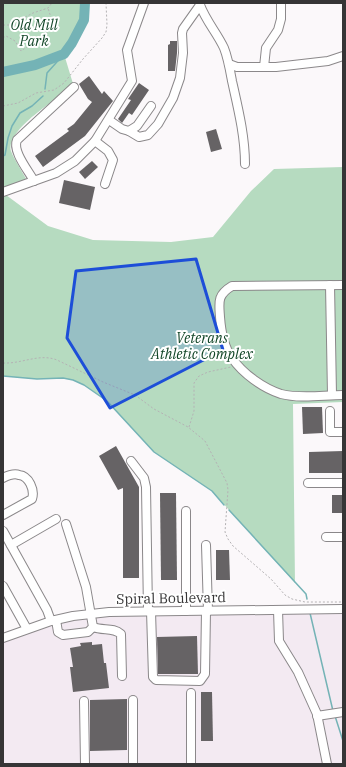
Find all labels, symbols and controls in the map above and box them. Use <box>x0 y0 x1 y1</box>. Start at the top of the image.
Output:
park label: Old Mill Park <box>10 16 59 50</box>
park label: Veterans Athletic Complex <box>150 329 254 363</box>
street label: Spiral Boulevard <box>116 588 227 608</box>

